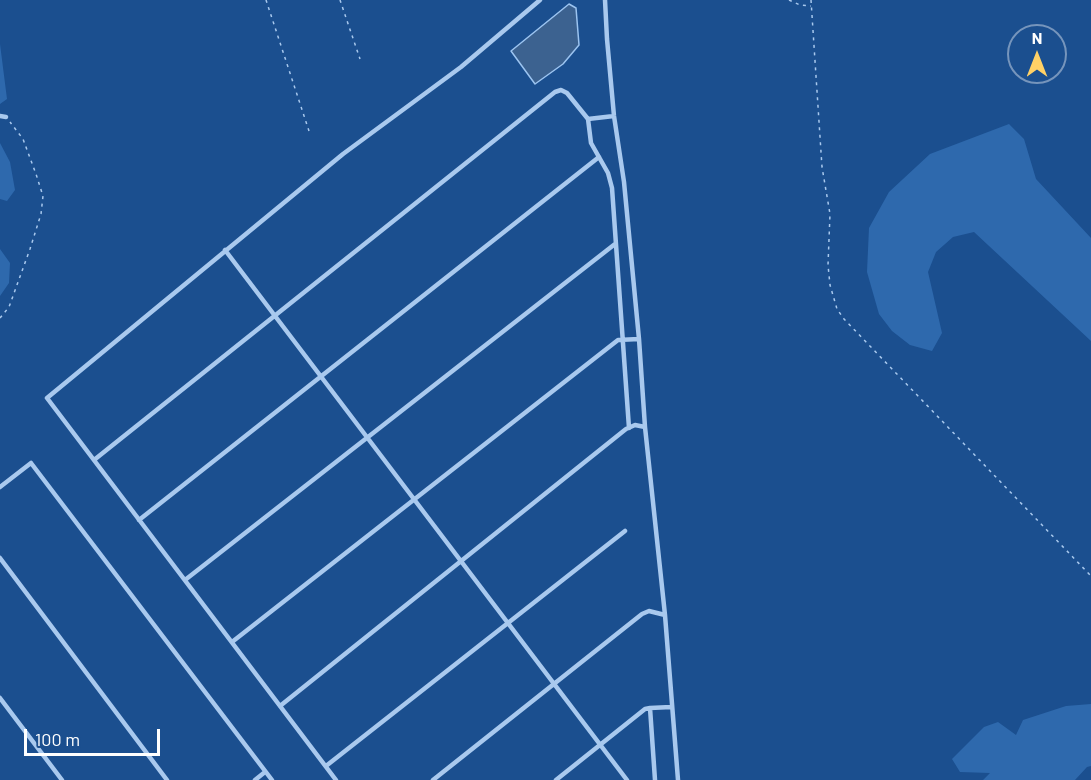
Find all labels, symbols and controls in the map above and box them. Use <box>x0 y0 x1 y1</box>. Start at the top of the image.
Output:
north arrow <box>1007 24 1067 84</box>
text: N <box>1032 28 1042 47</box>
scale bar <box>27 717 164 755</box>
text: 100 m <box>35 728 80 750</box>

